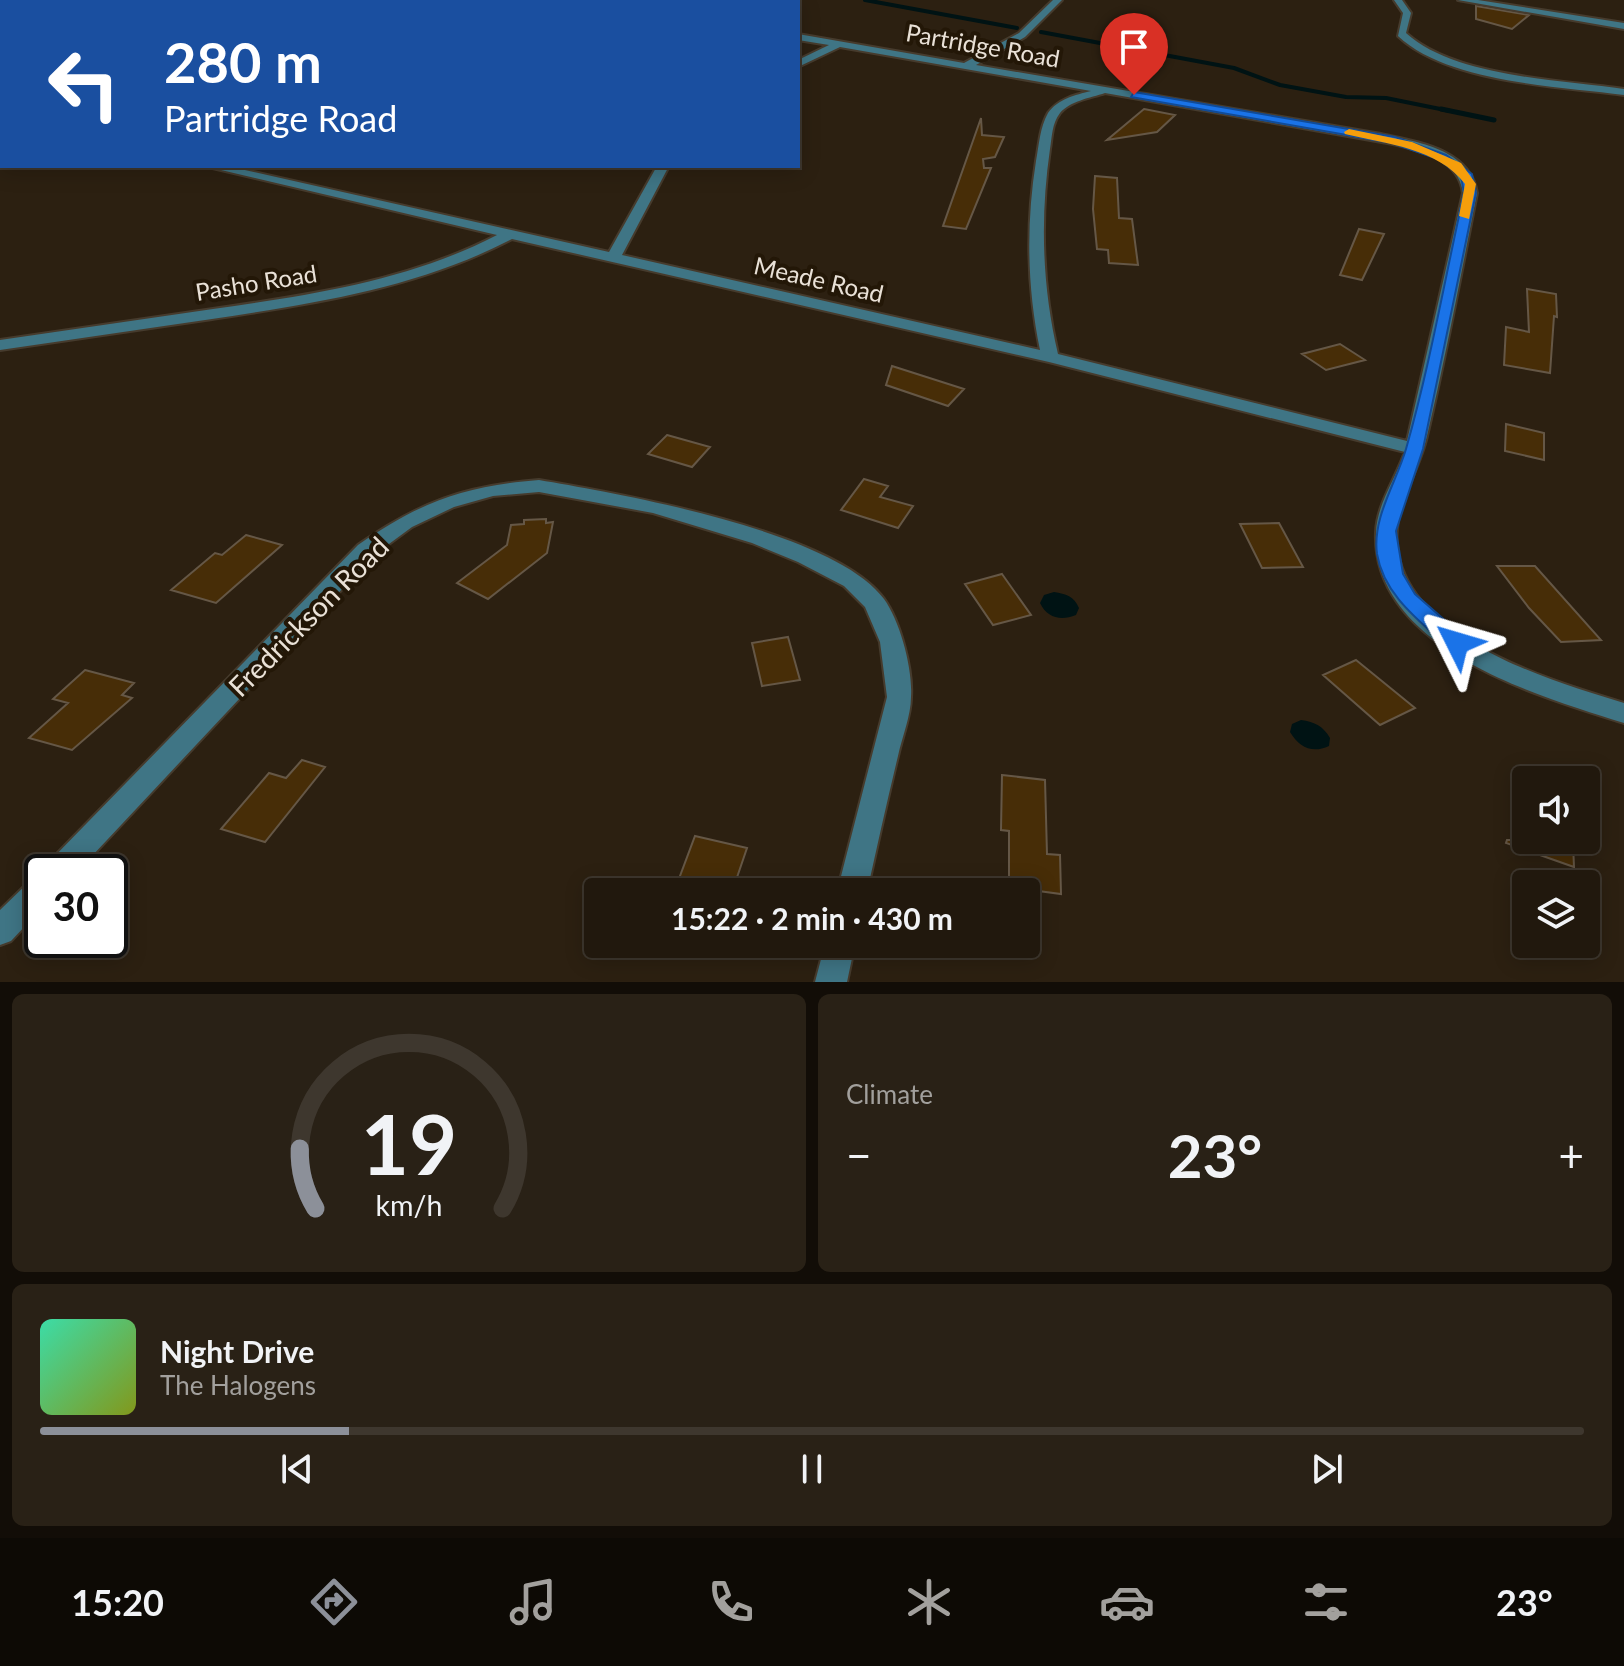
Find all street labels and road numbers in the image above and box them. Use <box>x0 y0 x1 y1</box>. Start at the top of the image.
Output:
street label: Partridge Road <box>904 17 1062 73</box>
street label: Meade Road <box>751 250 887 308</box>
street label: Pasho Road <box>193 258 319 306</box>
street label: Fredrickson Road <box>221 529 395 703</box>

